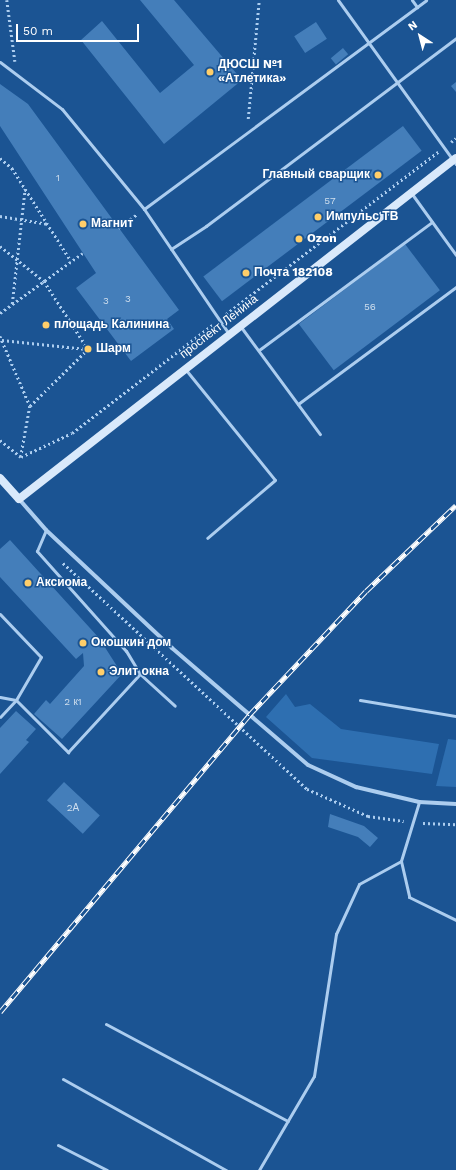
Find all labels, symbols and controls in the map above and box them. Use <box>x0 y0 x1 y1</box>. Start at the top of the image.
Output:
scale bar <box>18 16 141 42</box>
north arrow <box>400 16 440 56</box>
text: N <box>406 18 420 34</box>
text: 50 m <box>23 24 53 38</box>
place label: ДЮСШ №1 «Атлетика» <box>218 58 286 86</box>
marker: ДЮСШ №1 «Атлетика» <box>205 67 215 77</box>
place label: Главный сварщик <box>262 168 370 182</box>
marker: Главный сварщик <box>373 170 383 180</box>
house number: 1 <box>56 172 60 184</box>
house number: 57 <box>324 195 336 207</box>
place label: Импульс ТВ <box>326 210 398 224</box>
marker: Импульс ТВ <box>313 212 323 222</box>
place label: Магнит <box>91 217 133 231</box>
marker: Магнит <box>78 219 88 229</box>
place label: Ozon <box>307 232 337 246</box>
marker: Ozon <box>294 234 304 244</box>
place label: Почта 182108 <box>254 266 333 280</box>
marker: Почта 182108 <box>241 268 251 278</box>
street label: проспект Ленина <box>177 292 261 362</box>
house number: 3 <box>125 293 131 305</box>
house number: 3 <box>103 295 109 307</box>
house number: 56 <box>364 301 376 313</box>
place label: площадь Калинина <box>54 318 169 332</box>
marker: площадь Калинина <box>41 320 51 330</box>
place label: Шарм <box>96 342 131 356</box>
marker: Шарм <box>83 344 93 354</box>
place label: Аксиома <box>36 576 87 590</box>
marker: Аксиома <box>23 578 33 588</box>
place label: Окошкин дом <box>91 636 171 650</box>
marker: Окошкин дом <box>78 638 88 648</box>
place label: Элит окна <box>109 665 169 679</box>
marker: Элит окна <box>96 667 106 677</box>
house number: 2 к1 <box>64 696 82 708</box>
house number: 2А <box>67 802 79 814</box>

